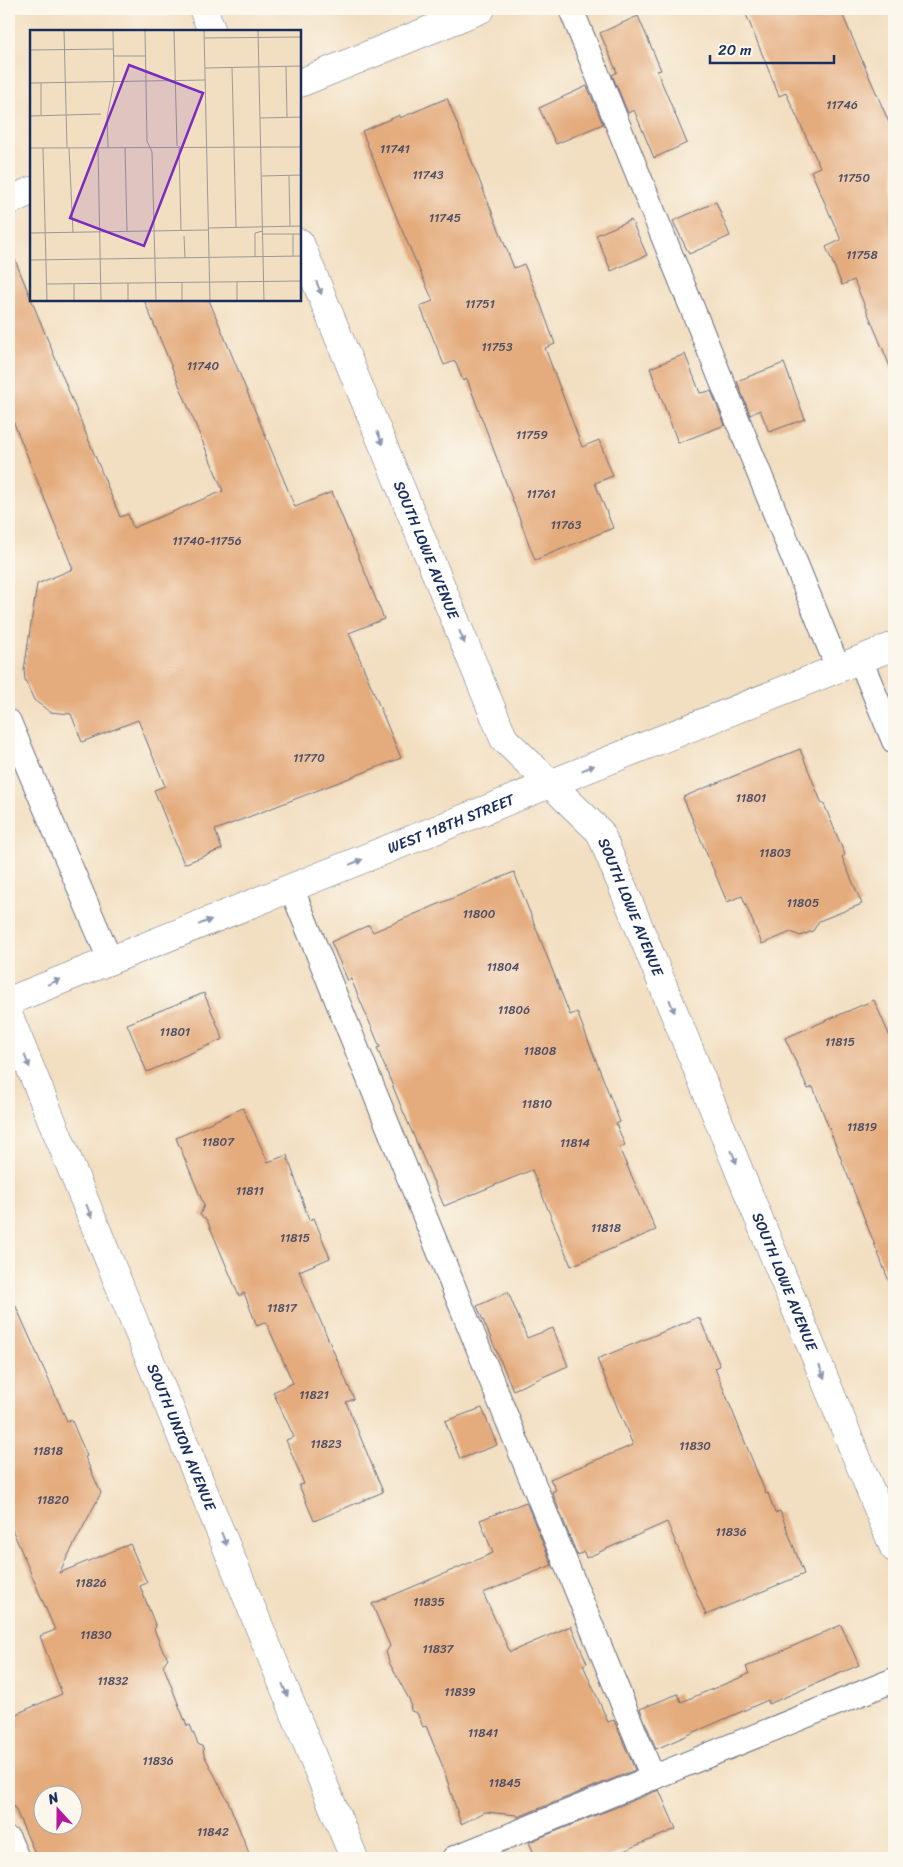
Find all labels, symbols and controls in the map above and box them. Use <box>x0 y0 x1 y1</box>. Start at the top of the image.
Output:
inset map <box>30 30 301 301</box>
scale bar <box>710 32 834 64</box>
text: 20 m <box>718 37 752 63</box>
house number: 11746 <box>826 94 858 116</box>
house number: 11741 <box>380 138 410 160</box>
house number: 11743 <box>412 164 444 186</box>
house number: 11750 <box>838 167 870 189</box>
house number: 11745 <box>429 207 461 229</box>
house number: 11758 <box>846 244 878 266</box>
one-way arrow <box>315 281 323 295</box>
house number: 11751 <box>465 293 495 315</box>
house number: 11753 <box>481 336 513 358</box>
house number: 11740 <box>187 355 220 377</box>
house number: 11759 <box>516 424 548 446</box>
one-way arrow <box>377 431 385 446</box>
street label: SOUTH LOWE AVENUE <box>386 477 467 625</box>
house number: 11761 <box>526 483 556 505</box>
house number: 11763 <box>551 514 582 536</box>
house number: 11740-11756 <box>172 530 242 552</box>
one-way arrow <box>459 630 467 644</box>
house number: 11770 <box>293 747 325 769</box>
one-way arrow <box>581 764 595 772</box>
street label: WEST 118TH STREET <box>383 786 520 861</box>
house number: 11801 <box>736 787 766 809</box>
street label: SOUTH LOWE AVENUE <box>591 834 672 982</box>
house number: 11803 <box>759 842 791 864</box>
one-way arrow <box>349 857 363 865</box>
house number: 11805 <box>787 892 819 914</box>
house number: 11800 <box>463 903 496 925</box>
one-way arrow <box>198 917 212 925</box>
house number: 11804 <box>487 956 520 978</box>
one-way arrow <box>47 978 61 986</box>
house number: 11806 <box>498 999 530 1021</box>
one-way arrow <box>668 999 676 1014</box>
house number: 11801 <box>160 1021 190 1043</box>
house number: 11815 <box>825 1031 855 1053</box>
house number: 11808 <box>524 1040 556 1062</box>
one-way arrow <box>24 1053 32 1068</box>
house number: 11810 <box>522 1093 553 1115</box>
house number: 11819 <box>847 1116 877 1138</box>
house number: 11807 <box>202 1131 235 1153</box>
house number: 11814 <box>560 1132 591 1154</box>
one-way arrow <box>730 1149 738 1164</box>
house number: 11811 <box>236 1180 264 1202</box>
one-way arrow <box>85 1204 93 1219</box>
street label: SOUTH LOWE AVENUE <box>745 1208 825 1356</box>
house number: 11818 <box>591 1217 621 1239</box>
house number: 11815 <box>280 1227 310 1249</box>
house number: 11817 <box>267 1297 298 1319</box>
street label: SOUTH UNION AVENUE <box>140 1359 224 1516</box>
one-way arrow <box>818 1365 826 1380</box>
house number: 11821 <box>299 1384 329 1406</box>
house number: 11823 <box>310 1433 342 1455</box>
house number: 11830 <box>679 1435 711 1457</box>
house number: 11818 <box>33 1440 63 1462</box>
house number: 11820 <box>37 1489 69 1511</box>
house number: 11836 <box>716 1521 747 1543</box>
one-way arrow <box>220 1532 228 1547</box>
house number: 11826 <box>75 1572 107 1594</box>
house number: 11835 <box>413 1591 445 1613</box>
house number: 11830 <box>80 1624 112 1646</box>
house number: 11837 <box>423 1638 455 1660</box>
house number: 11832 <box>97 1670 129 1692</box>
house number: 11839 <box>444 1681 476 1703</box>
one-way arrow <box>281 1683 289 1698</box>
house number: 11841 <box>468 1722 498 1744</box>
house number: 11836 <box>143 1750 174 1772</box>
house number: 11845 <box>489 1772 521 1794</box>
north arrow <box>32 1784 82 1834</box>
text: N <box>44 1785 63 1812</box>
house number: 11842 <box>197 1821 229 1843</box>

